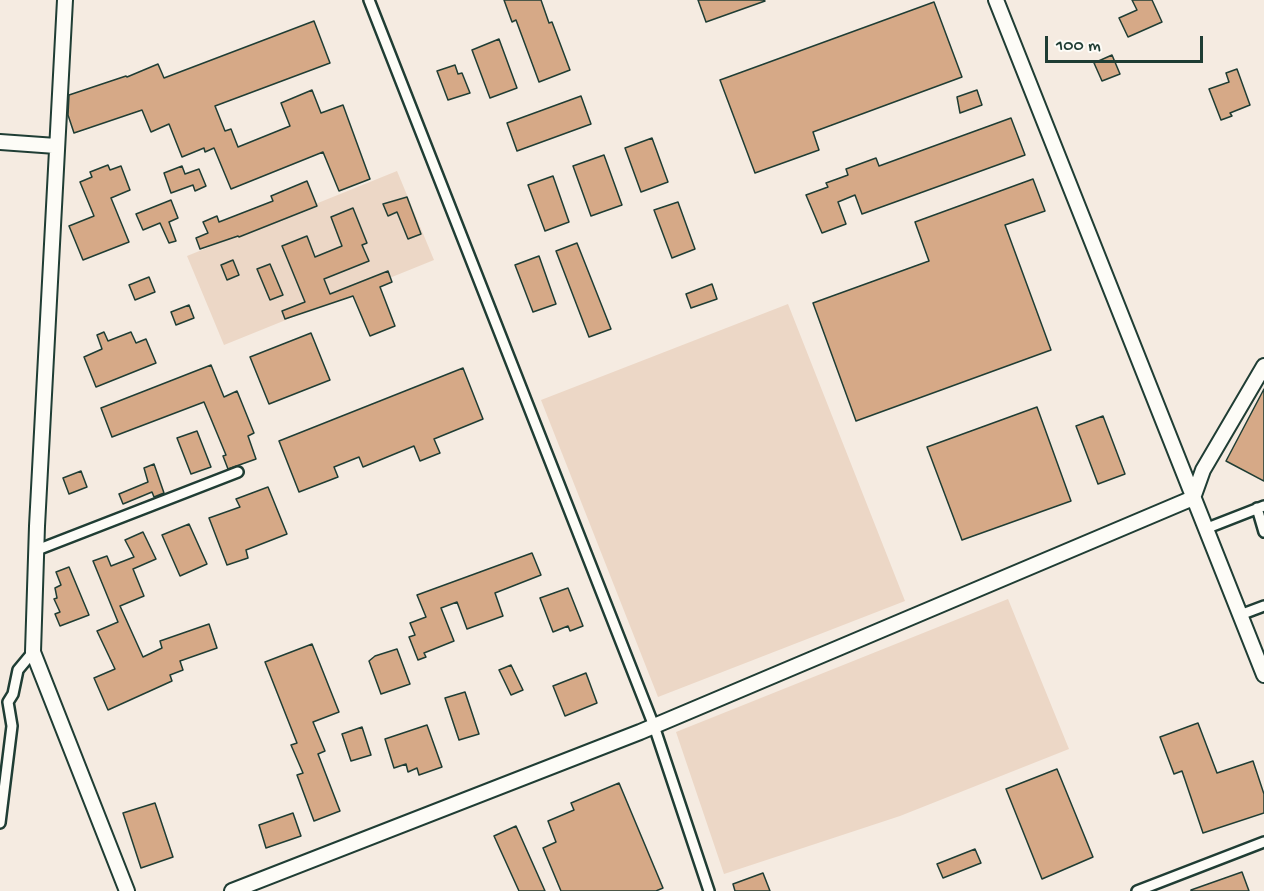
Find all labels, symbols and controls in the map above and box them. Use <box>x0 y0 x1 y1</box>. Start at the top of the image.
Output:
scale bar <box>1048 24 1206 62</box>
text: 100 m <box>1056 36 1101 57</box>

